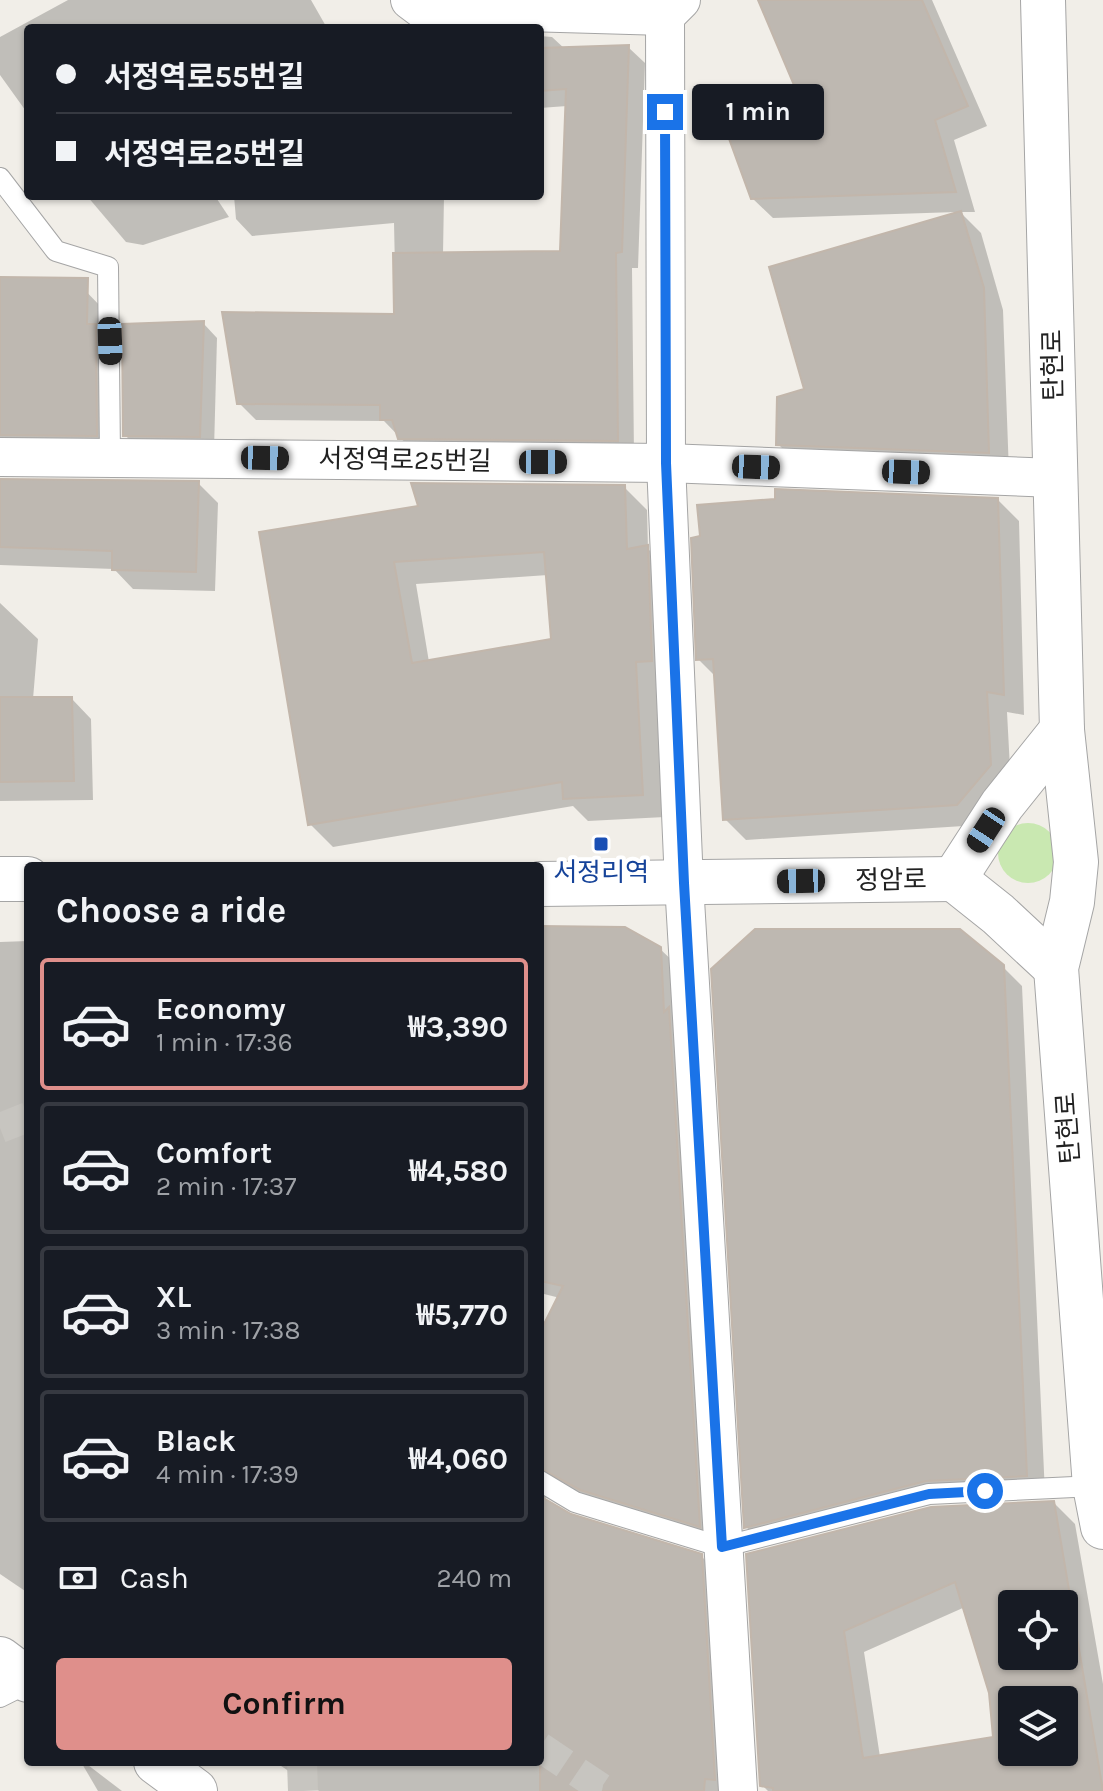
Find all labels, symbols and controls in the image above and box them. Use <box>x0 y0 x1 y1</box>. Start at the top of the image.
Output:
text: 서정역로55번길 <box>104 59 305 95</box>
callout: 1 min <box>693 84 825 140</box>
route end <box>647 94 683 130</box>
text: 1 min <box>725 96 791 127</box>
text: 서정역로25번길 <box>104 136 305 172</box>
car <box>97 317 123 365</box>
street label: 탄현로 <box>1037 329 1069 401</box>
street label: 서정역로25번길 <box>318 443 492 477</box>
car <box>241 446 289 470</box>
car <box>519 450 567 474</box>
car <box>732 454 780 480</box>
car <box>882 459 930 485</box>
car <box>963 803 1009 857</box>
marker: 서정리역 <box>592 835 610 853</box>
place label: 서정리역 <box>553 857 649 888</box>
street label: 정암로 <box>855 864 927 896</box>
car <box>777 869 825 893</box>
text: Choose a ride <box>56 889 286 931</box>
icon: car <box>60 988 132 1060</box>
text: Economy <box>156 991 286 1027</box>
text: ₩3,390 <box>408 1009 508 1045</box>
text: 1 min · 17:36 <box>156 1027 293 1058</box>
street label: 탄현로 <box>1050 1091 1086 1165</box>
icon: car <box>60 1132 132 1204</box>
text: Comfort <box>156 1135 272 1171</box>
text: ₩4,580 <box>409 1153 508 1189</box>
text: 2 min · 17:37 <box>156 1171 296 1202</box>
icon: car <box>60 1276 132 1348</box>
text: XL <box>156 1279 191 1315</box>
text: ₩5,770 <box>416 1297 508 1333</box>
text: 3 min · 17:38 <box>156 1315 300 1346</box>
icon: car <box>60 1420 132 1492</box>
text: Black <box>156 1423 236 1459</box>
text: ₩4,060 <box>409 1441 508 1477</box>
text: 4 min · 17:39 <box>156 1459 299 1490</box>
route start <box>967 1473 1003 1509</box>
icon: cash <box>56 1556 100 1600</box>
text: Cash <box>120 1560 189 1596</box>
text: 240 m <box>436 1563 512 1594</box>
map controls <box>998 1590 1078 1766</box>
button: locate <box>998 1590 1078 1670</box>
button: Confirm <box>56 1658 512 1750</box>
button: layers <box>998 1686 1078 1766</box>

